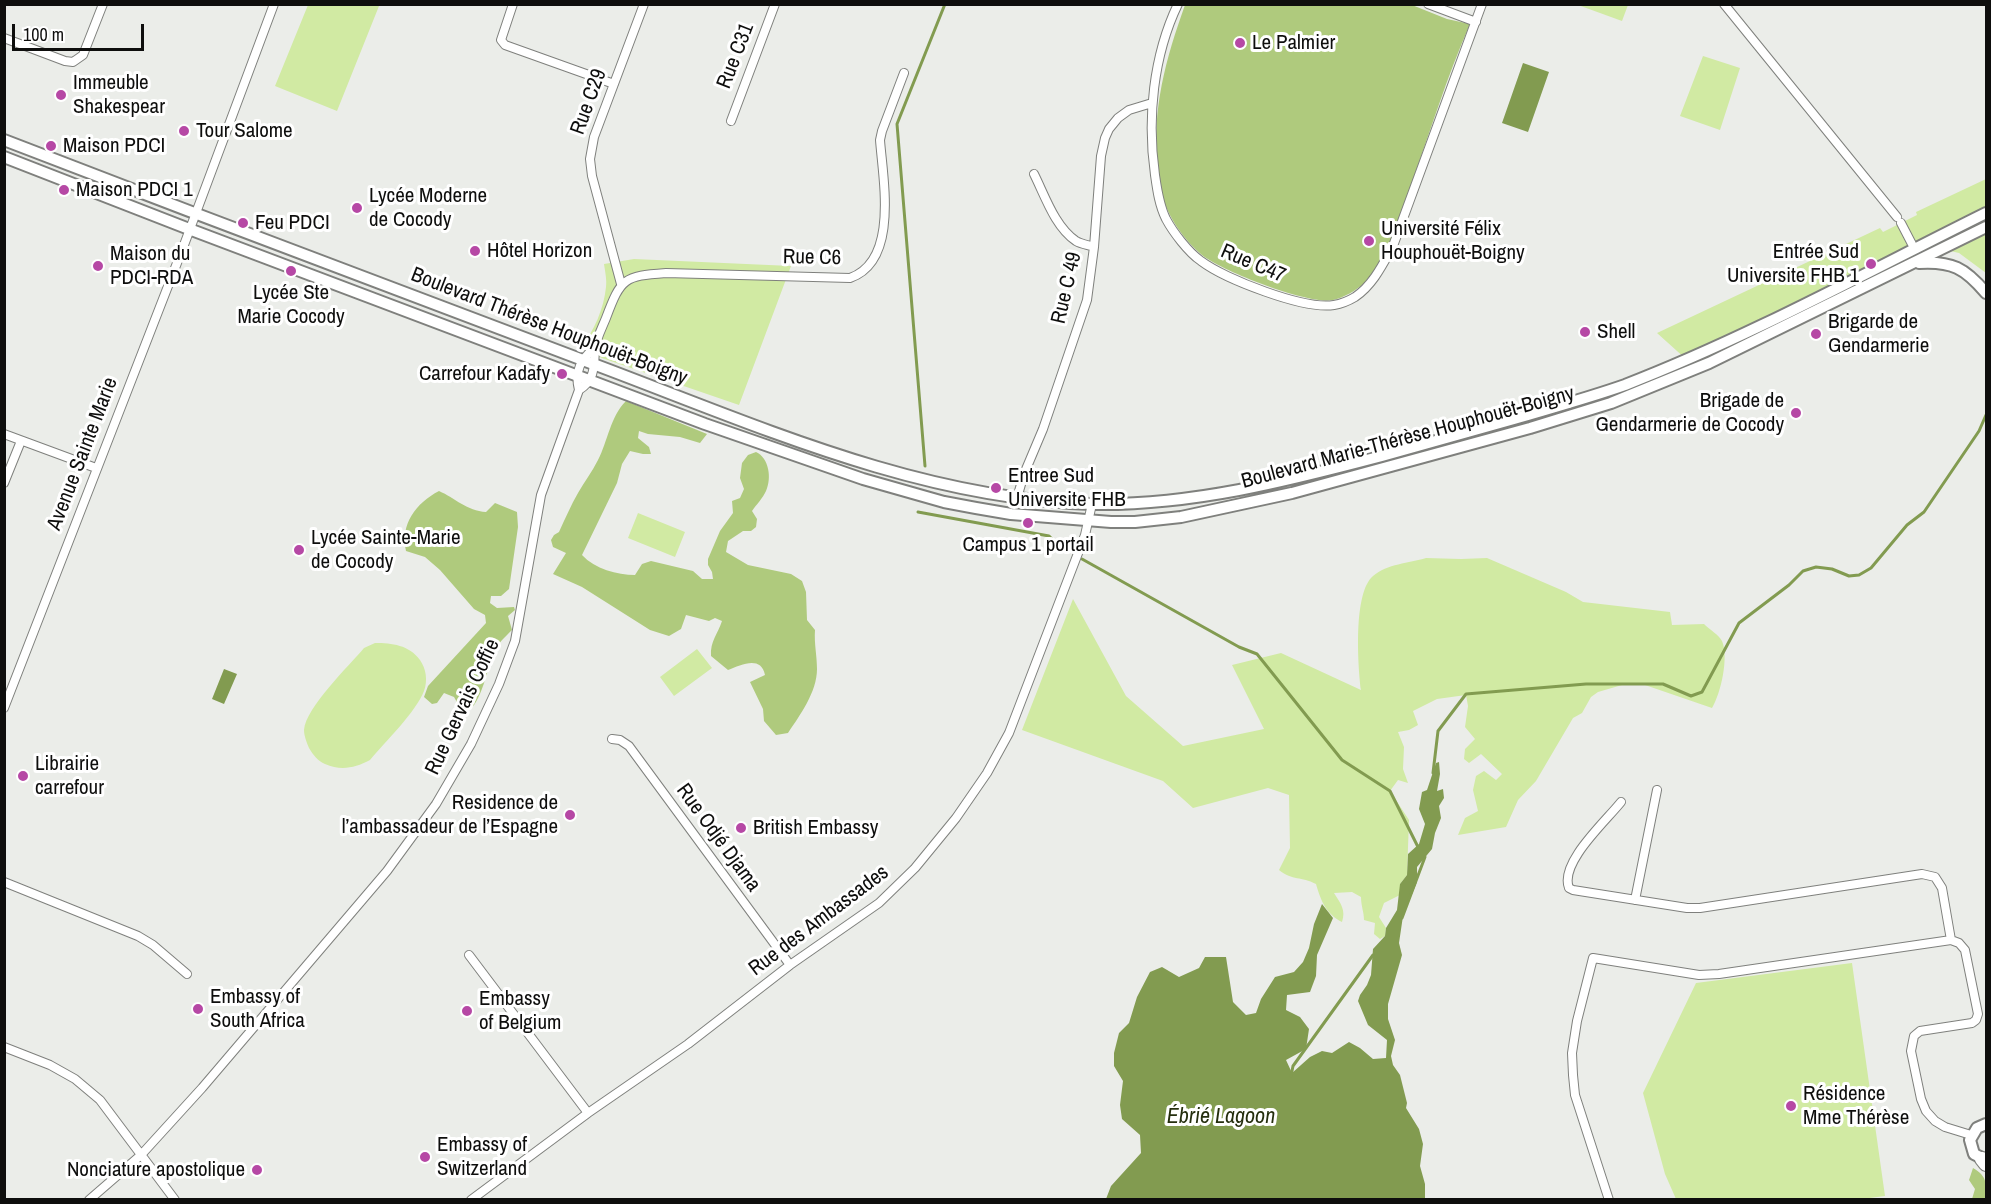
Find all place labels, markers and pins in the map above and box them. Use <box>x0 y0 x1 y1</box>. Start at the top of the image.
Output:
place label: Le Palmier <box>1252 30 1335 56</box>
marker: Le Palmier <box>1233 36 1247 50</box>
place label: Immeuble Shakespear <box>73 70 165 120</box>
marker: Immeuble Shakespear <box>54 88 68 102</box>
place label: Tour Salome <box>196 118 293 144</box>
marker: Tour Salome <box>177 124 191 138</box>
place label: Maison PDCI <box>63 133 165 159</box>
marker: Maison PDCI <box>44 139 58 153</box>
place label: Maison PDCI 1 <box>76 177 193 203</box>
marker: Maison PDCI 1 <box>57 183 71 197</box>
place label: Lycée Moderne de Cocody <box>369 183 487 233</box>
marker: Lycée Moderne de Cocody <box>350 201 364 215</box>
place label: Feu PDCI <box>255 210 330 236</box>
marker: Feu PDCI <box>236 216 250 230</box>
place label: Université Félix Houphouët-Boigny <box>1381 216 1525 266</box>
marker: Université Félix Houphouët-Boigny <box>1362 234 1376 248</box>
place label: Hôtel Horizon <box>487 238 592 264</box>
place label: Entrée Sud Universite FHB 1 <box>1727 239 1859 289</box>
place label: Maison du PDCI-RDA <box>110 241 193 291</box>
marker: Hôtel Horizon <box>468 244 482 258</box>
marker: Entrée Sud Universite FHB 1 <box>1864 257 1878 271</box>
marker: Maison du PDCI-RDA <box>91 259 105 273</box>
marker: Lycée Ste Marie Cocody <box>284 264 298 278</box>
place label: Lycée Ste Marie Cocody <box>237 280 345 330</box>
place label: Brigarde de Gendarmerie <box>1828 309 1929 359</box>
place label: Shell <box>1597 319 1635 345</box>
marker: Shell <box>1578 325 1592 339</box>
marker: Brigarde de Gendarmerie <box>1809 327 1823 341</box>
place label: Carrefour Kadafy <box>419 361 550 387</box>
marker: Carrefour Kadafy <box>555 367 569 381</box>
place label: Brigade de Gendarmerie de Cocody <box>1595 388 1784 438</box>
marker: Brigade de Gendarmerie de Cocody <box>1789 406 1803 420</box>
place label: Entree Sud Universite FHB <box>1008 463 1126 513</box>
marker: Entree Sud Universite FHB <box>989 481 1003 495</box>
marker: Campus 1 portail <box>1021 516 1035 530</box>
place label: Lycée Sainte-Marie de Cocody <box>311 525 461 575</box>
place label: Campus 1 portail <box>962 532 1094 558</box>
marker: Lycée Sainte-Marie de Cocody <box>292 543 306 557</box>
place label: Librairie carrefour <box>35 751 104 801</box>
marker: Librairie carrefour <box>16 769 30 783</box>
place label: Residence de l’ambassadeur de l’Espagne <box>342 790 558 840</box>
marker: Residence de l’ambassadeur de l’Espagne <box>563 808 577 822</box>
place label: British Embassy <box>753 815 878 841</box>
marker: British Embassy <box>734 821 748 835</box>
place label: Embassy of South Africa <box>210 984 305 1034</box>
place label: Embassy of Belgium <box>479 986 561 1036</box>
marker: Embassy of South Africa <box>191 1002 205 1016</box>
marker: Embassy of Belgium <box>460 1004 474 1018</box>
place label: Résidence Mme Thérèse <box>1803 1081 1909 1131</box>
marker: Résidence Mme Thérèse <box>1784 1099 1798 1113</box>
place label: Embassy of Switzerland <box>437 1132 527 1182</box>
marker: Embassy of Switzerland <box>418 1150 432 1164</box>
place label: Nonciature apostolique <box>67 1157 245 1183</box>
marker: Nonciature apostolique <box>250 1163 264 1177</box>

